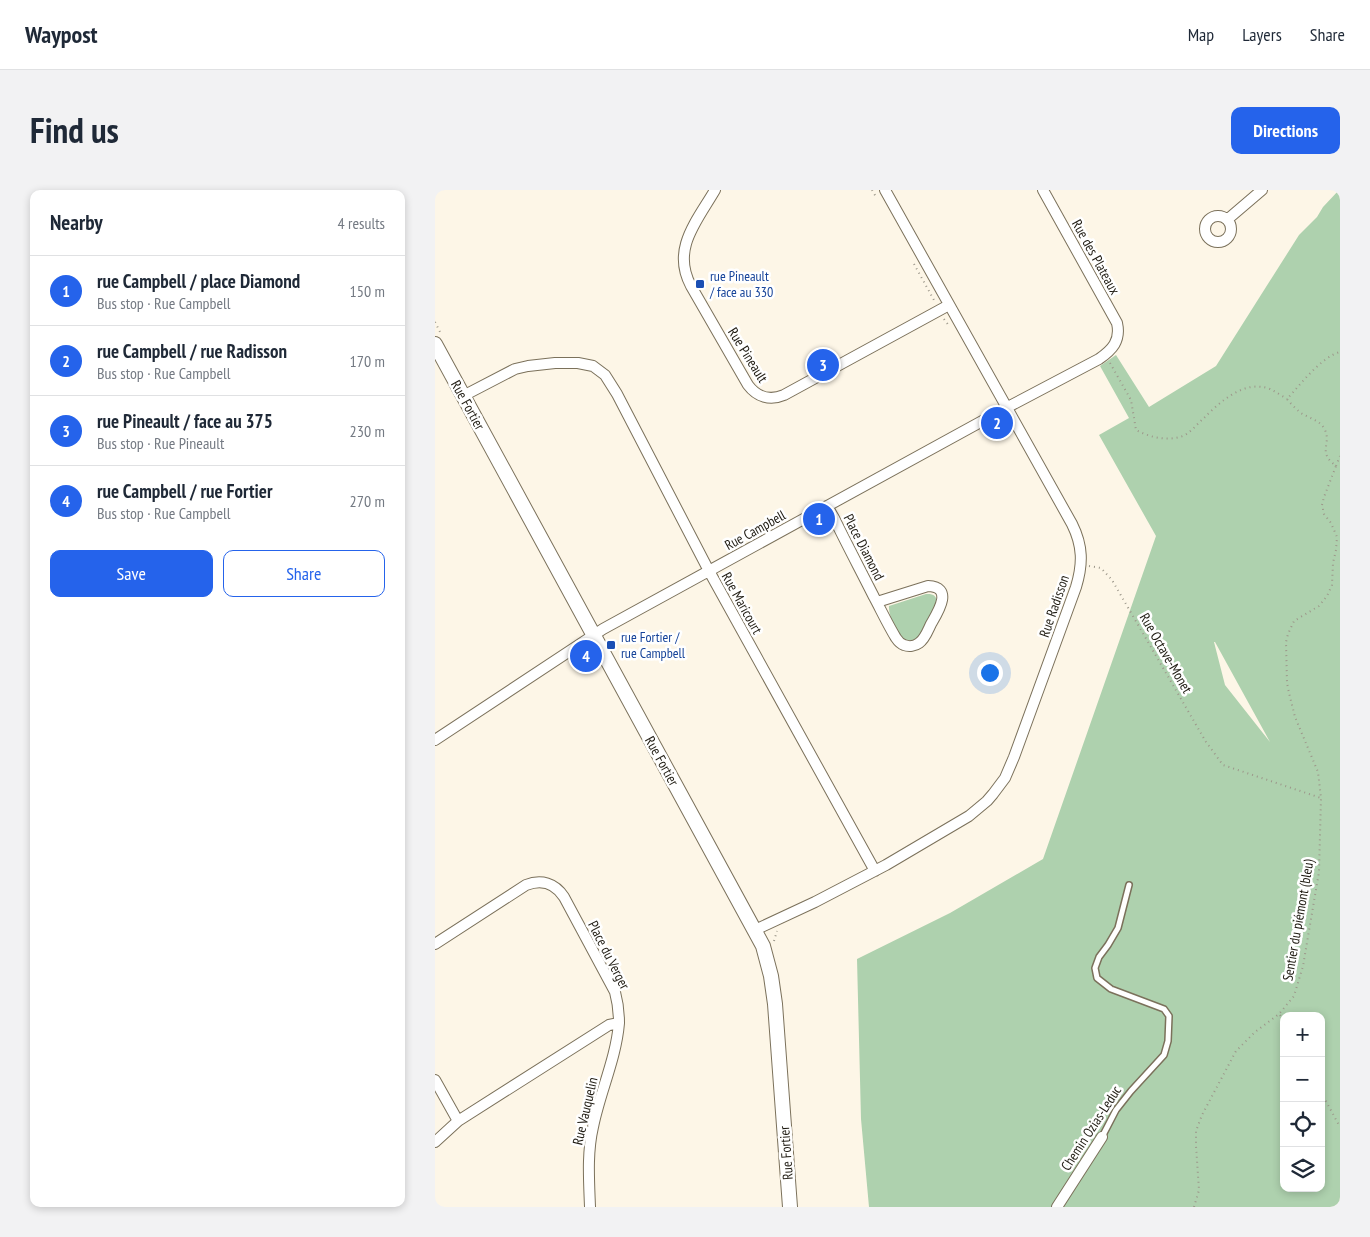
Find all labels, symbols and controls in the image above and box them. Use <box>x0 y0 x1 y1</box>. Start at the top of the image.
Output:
text: Waypost <box>25 19 98 50</box>
text: Map <box>1188 23 1214 46</box>
text: Layers <box>1242 23 1282 46</box>
text: Share <box>1310 23 1345 46</box>
text: Find us <box>30 107 119 153</box>
button: Directions <box>1231 107 1340 154</box>
text: Nearby <box>50 209 103 236</box>
text: 4 results <box>338 213 385 233</box>
street label: Rue des Plateaux <box>1068 216 1124 298</box>
place label: rue Pineault / face au 330 <box>709 267 773 301</box>
text: rue Campbell / place Diamond <box>97 269 300 293</box>
marker: rue Pineault / face au 330 <box>694 278 706 290</box>
text: 1 <box>62 281 70 301</box>
text: 150 m <box>350 281 385 301</box>
text: Bus stop · Rue Campbell <box>97 293 231 313</box>
street label: Rue Pineault <box>724 324 772 386</box>
text: rue Campbell / rue Radisson <box>97 339 287 363</box>
pin: 3 <box>807 346 839 384</box>
text: 2 <box>62 351 70 371</box>
text: 170 m <box>350 351 385 371</box>
text: Bus stop · Rue Campbell <box>97 363 231 383</box>
street label: Rue Fortier <box>447 377 489 433</box>
pin: 2 <box>981 404 1013 442</box>
text: rue Pineault / face au 375 <box>97 409 273 433</box>
text: 3 <box>62 421 70 441</box>
text: 230 m <box>350 421 385 441</box>
text: Bus stop · Rue Pineault <box>97 433 224 453</box>
text: rue Campbell / rue Fortier <box>97 479 273 503</box>
text: 4 <box>62 491 70 511</box>
text: 270 m <box>350 491 385 511</box>
pin: 1 <box>803 500 835 538</box>
text: Bus stop · Rue Campbell <box>97 503 231 523</box>
street label: Rue Campbell <box>721 506 789 554</box>
street label: Place Diamond <box>840 511 888 583</box>
button: Save <box>50 550 213 597</box>
button: Share <box>223 550 385 597</box>
street label: Rue Maricourt <box>718 569 766 637</box>
street label: Rue Radisson <box>1035 573 1073 639</box>
street label: Rue Octave-Monet <box>1136 610 1196 696</box>
place label: rue Fortier / rue Campbell <box>621 628 686 662</box>
pin: 4 <box>570 637 602 675</box>
marker: rue Fortier / rue Campbell <box>605 639 617 651</box>
your location <box>977 660 1003 686</box>
street label: Rue Fortier <box>641 733 683 789</box>
street label: Sentier du piémont (bleu) <box>1278 857 1318 982</box>
street label: Place du Verger <box>584 918 634 992</box>
map controls <box>1280 1012 1325 1192</box>
button: + <box>1280 1012 1325 1057</box>
button: − <box>1280 1057 1325 1102</box>
street label: Rue Vauquelin <box>568 1075 602 1147</box>
street label: Chemin Ozias-Leduc <box>1057 1082 1125 1174</box>
button: locate <box>1280 1102 1325 1147</box>
street label: Rue Fortier <box>775 1125 797 1181</box>
button: layers <box>1280 1147 1325 1192</box>

